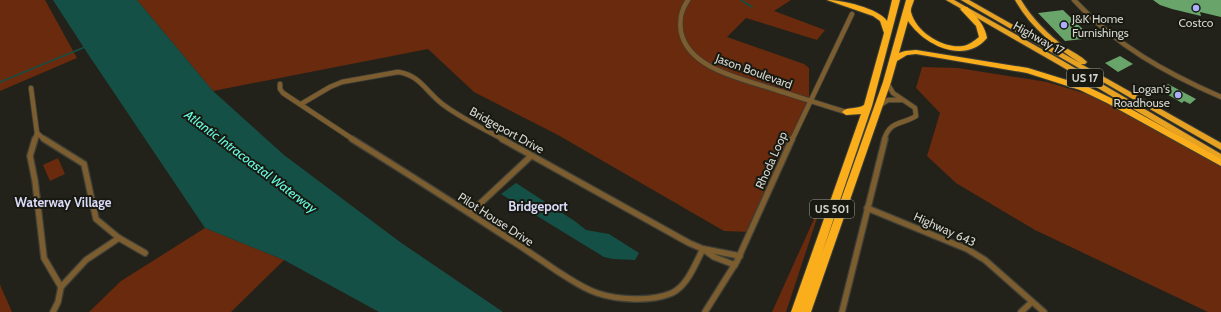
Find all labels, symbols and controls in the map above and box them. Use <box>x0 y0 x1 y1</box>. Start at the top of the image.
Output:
marker: Costco <box>1191 3 1201 13</box>
place label: J&K Home Furnishings <box>1071 11 1129 40</box>
place label: Costco <box>1179 15 1214 30</box>
street label: Highway 17 <box>1011 18 1067 58</box>
marker: J&K Home Furnishings <box>1059 20 1069 30</box>
street label: Jason Boulevard <box>713 50 794 92</box>
road number: US 17 <box>1067 69 1103 87</box>
place label: Logan's Roadhouse <box>1113 81 1170 110</box>
marker: Logan's Roadhouse <box>1173 90 1183 100</box>
street label: Bridgeport Drive <box>467 103 547 157</box>
water label: Atlantic Intracoastal Waterway <box>181 105 321 217</box>
street label: Rhoda Loop <box>752 129 790 191</box>
street label: Pilot House Drive <box>455 189 537 249</box>
district label: Waterway Village <box>15 194 112 210</box>
district label: Bridgeport <box>508 198 568 214</box>
road number: US 501 <box>810 200 854 218</box>
street label: Highway 643 <box>912 209 978 249</box>

